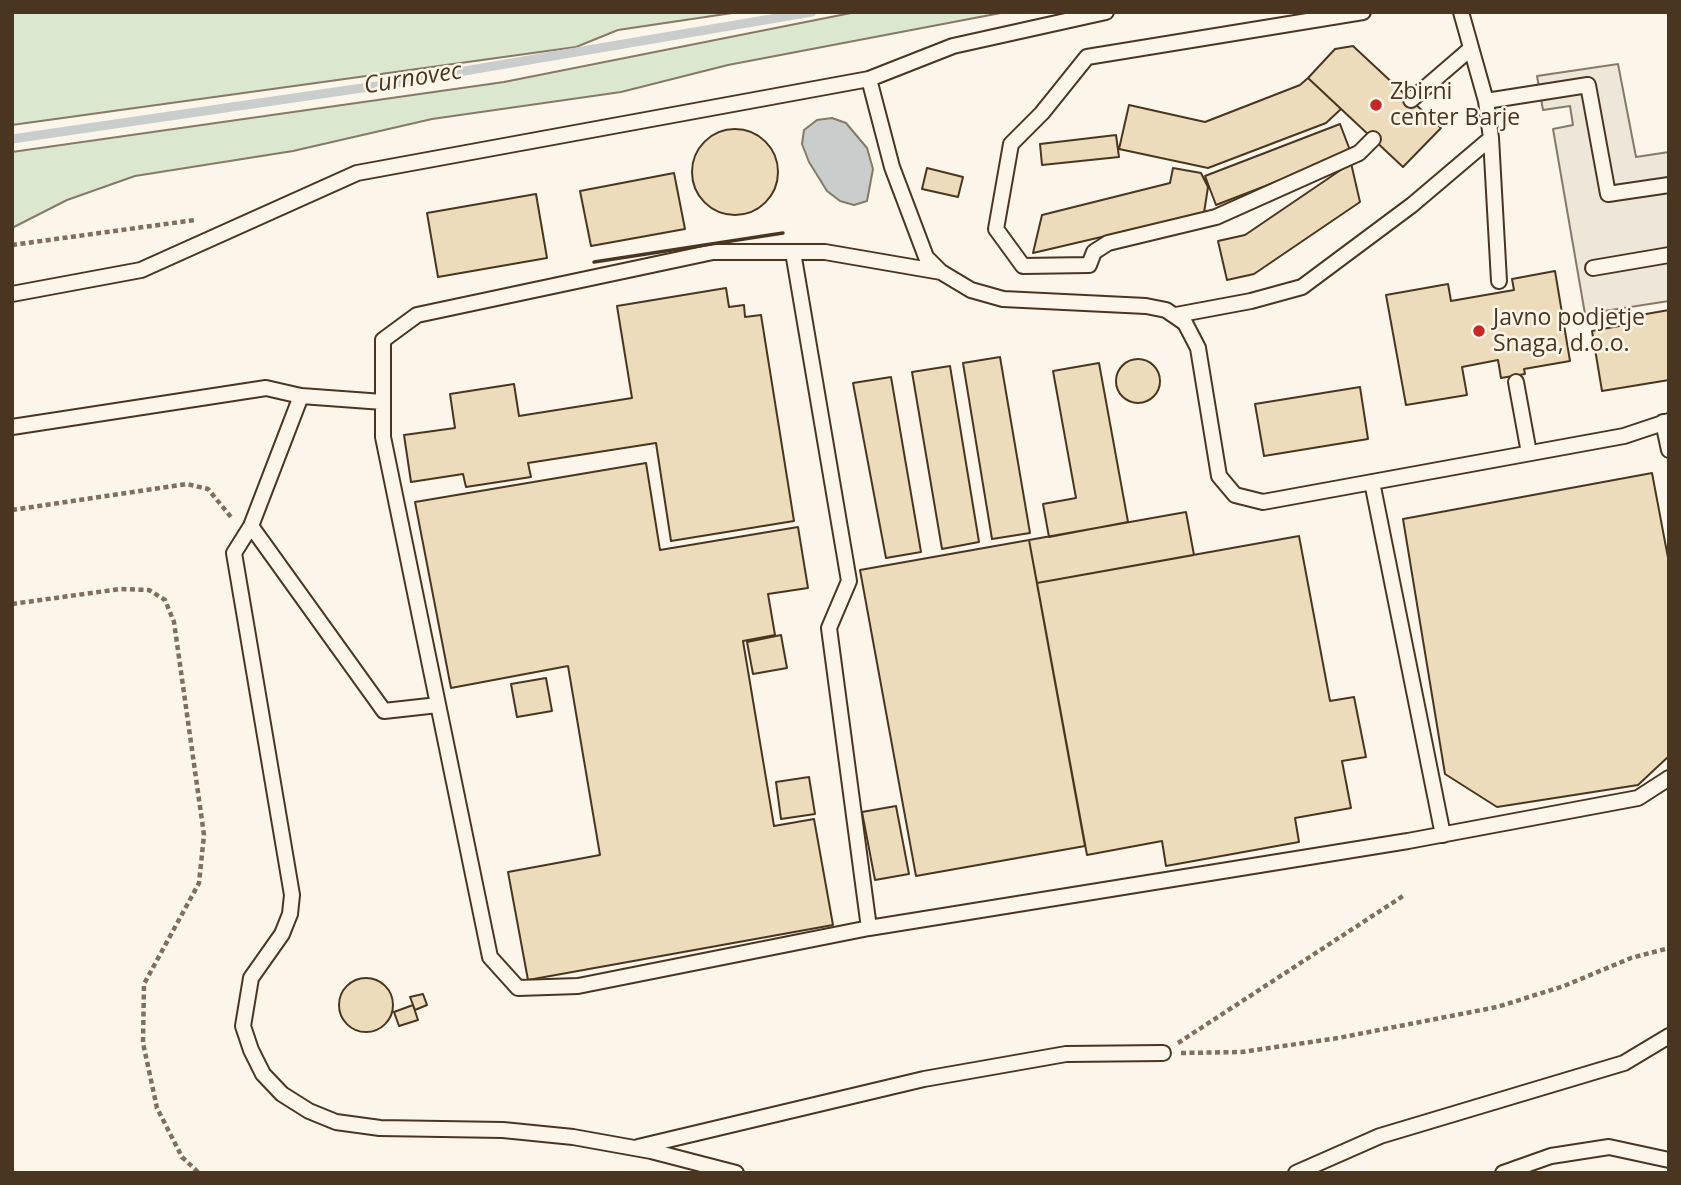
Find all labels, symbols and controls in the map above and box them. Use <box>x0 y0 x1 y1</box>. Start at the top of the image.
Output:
water label: Curnovec <box>362 57 464 101</box>
place label: Zbirni center Barje <box>1390 78 1520 132</box>
marker: Zbirni center Barje <box>1368 97 1384 113</box>
place label: Javno podjetje Snaga, d.o.o. <box>1493 304 1645 358</box>
marker: Javno podjetje Snaga, d.o.o. <box>1471 323 1487 339</box>

